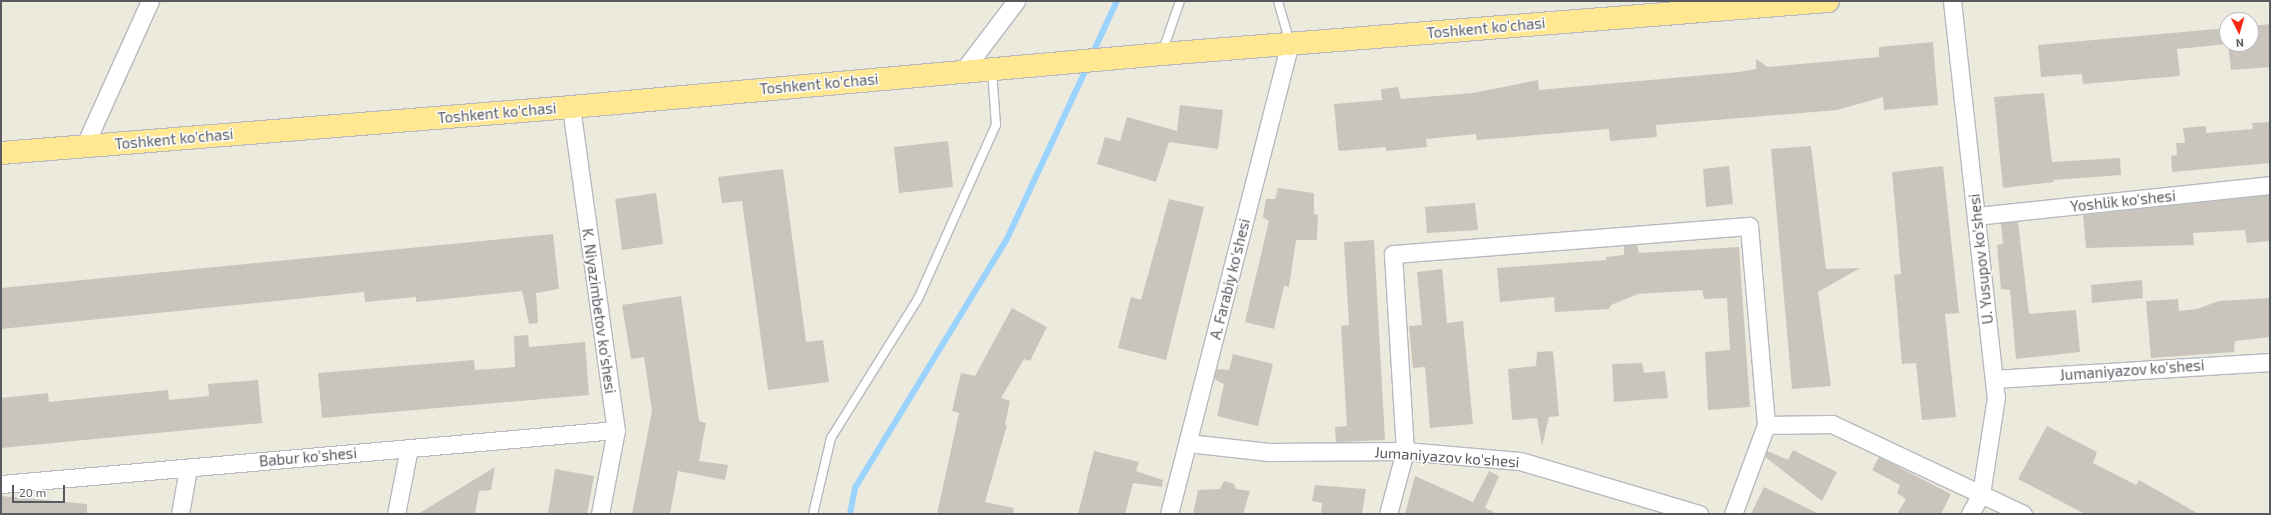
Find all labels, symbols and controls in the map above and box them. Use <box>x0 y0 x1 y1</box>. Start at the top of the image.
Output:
north arrow <box>2219 12 2259 52</box>
street label: Toshkent ko'chasi <box>1426 14 1546 42</box>
text: N <box>2235 37 2245 50</box>
street label: Toshkent ko'chasi <box>759 70 879 98</box>
street label: Toshkent ko'chasi <box>437 99 557 127</box>
street label: Toshkent ko'chasi <box>114 125 234 153</box>
street label: Yoshlik ko'shesi <box>2069 187 2177 215</box>
street label: U. Yusupov ko'shesi <box>1965 192 1997 326</box>
street label: A. Farabiy ko'shesi <box>1206 216 1254 342</box>
street label: K. Niyazimbetov ko'shesi <box>578 227 620 395</box>
street label: Jumaniyazov ko'shesi <box>2059 356 2205 384</box>
street label: Jumaniyazov ko'shesi <box>1374 443 1520 471</box>
street label: Babur ko'shesi <box>258 444 358 470</box>
scale bar <box>14 477 67 503</box>
text: 20 m <box>19 485 46 499</box>

